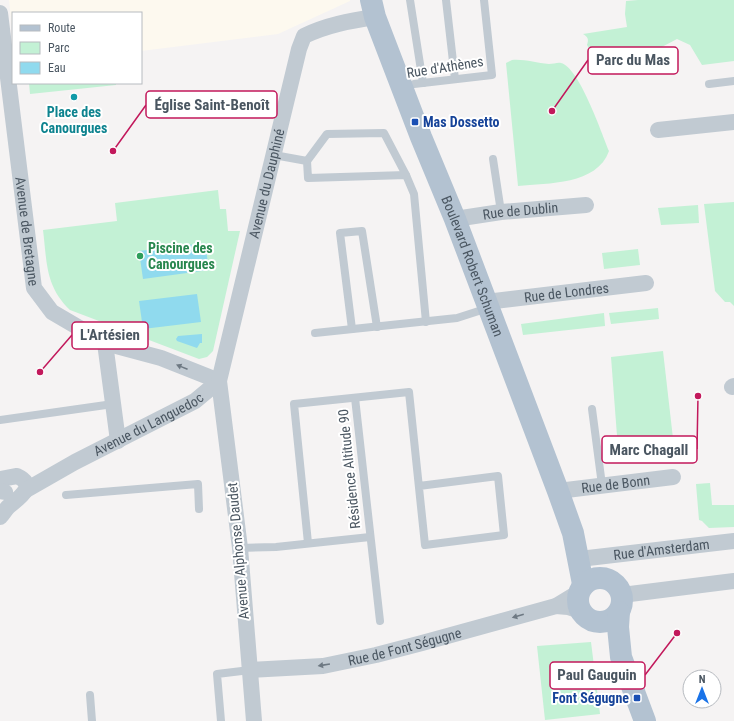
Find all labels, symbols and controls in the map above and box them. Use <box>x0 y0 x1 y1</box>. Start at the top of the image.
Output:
legend <box>12 12 142 84</box>
text: Route <box>48 21 76 35</box>
text: Parc <box>48 41 70 55</box>
callout: Parc du Mas <box>588 47 678 74</box>
text: Parc du Mas <box>596 51 670 69</box>
street label: Rue d'Athènes <box>405 53 485 81</box>
text: Eau <box>48 61 66 75</box>
callout: Église Saint-Benoît <box>146 91 277 118</box>
marker: Place des Canourgues <box>69 92 79 102</box>
text: Église Saint-Benoît <box>154 96 270 114</box>
place label: Place des Canourgues <box>41 104 107 136</box>
place label: Mas Dossetto <box>423 114 499 130</box>
marker: Mas Dossetto <box>410 117 420 127</box>
street label: Avenue du Dauphiné <box>246 127 288 240</box>
street label: Avenue de Bretagne <box>12 176 42 287</box>
street label: Boulevard Robert Schuman <box>438 193 507 339</box>
street label: Rue de Dublin <box>482 199 559 223</box>
place label: Piscine des Canourgues <box>148 240 215 272</box>
marker: Piscine des Canourgues <box>135 251 145 261</box>
street label: Rue de Londres <box>523 279 610 305</box>
callout: L'Artésien <box>72 322 148 349</box>
text: L'Artésien <box>80 326 140 344</box>
one-way arrow <box>176 363 188 369</box>
street label: Avenue du Languedoc <box>91 389 207 459</box>
street label: Résidence Altitude 90 <box>335 408 363 530</box>
callout: Marc Chagall <box>602 436 697 463</box>
text: Marc Chagall <box>610 441 688 459</box>
street label: Rue de Bonn <box>580 472 651 496</box>
street label: Avenue Alphonse Daudet <box>224 482 252 620</box>
street label: Rue d'Amsterdam <box>613 536 710 563</box>
one-way arrow <box>512 613 524 619</box>
street label: Rue de Font Ségugne <box>347 624 463 669</box>
one-way arrow <box>318 662 330 668</box>
callout: Paul Gauguin <box>550 662 645 689</box>
text: Paul Gauguin <box>557 666 637 684</box>
north arrow <box>682 669 722 709</box>
text: N <box>699 673 706 686</box>
place label: Font Ségugne <box>552 690 629 706</box>
marker: Font Ségugne <box>632 693 642 703</box>

